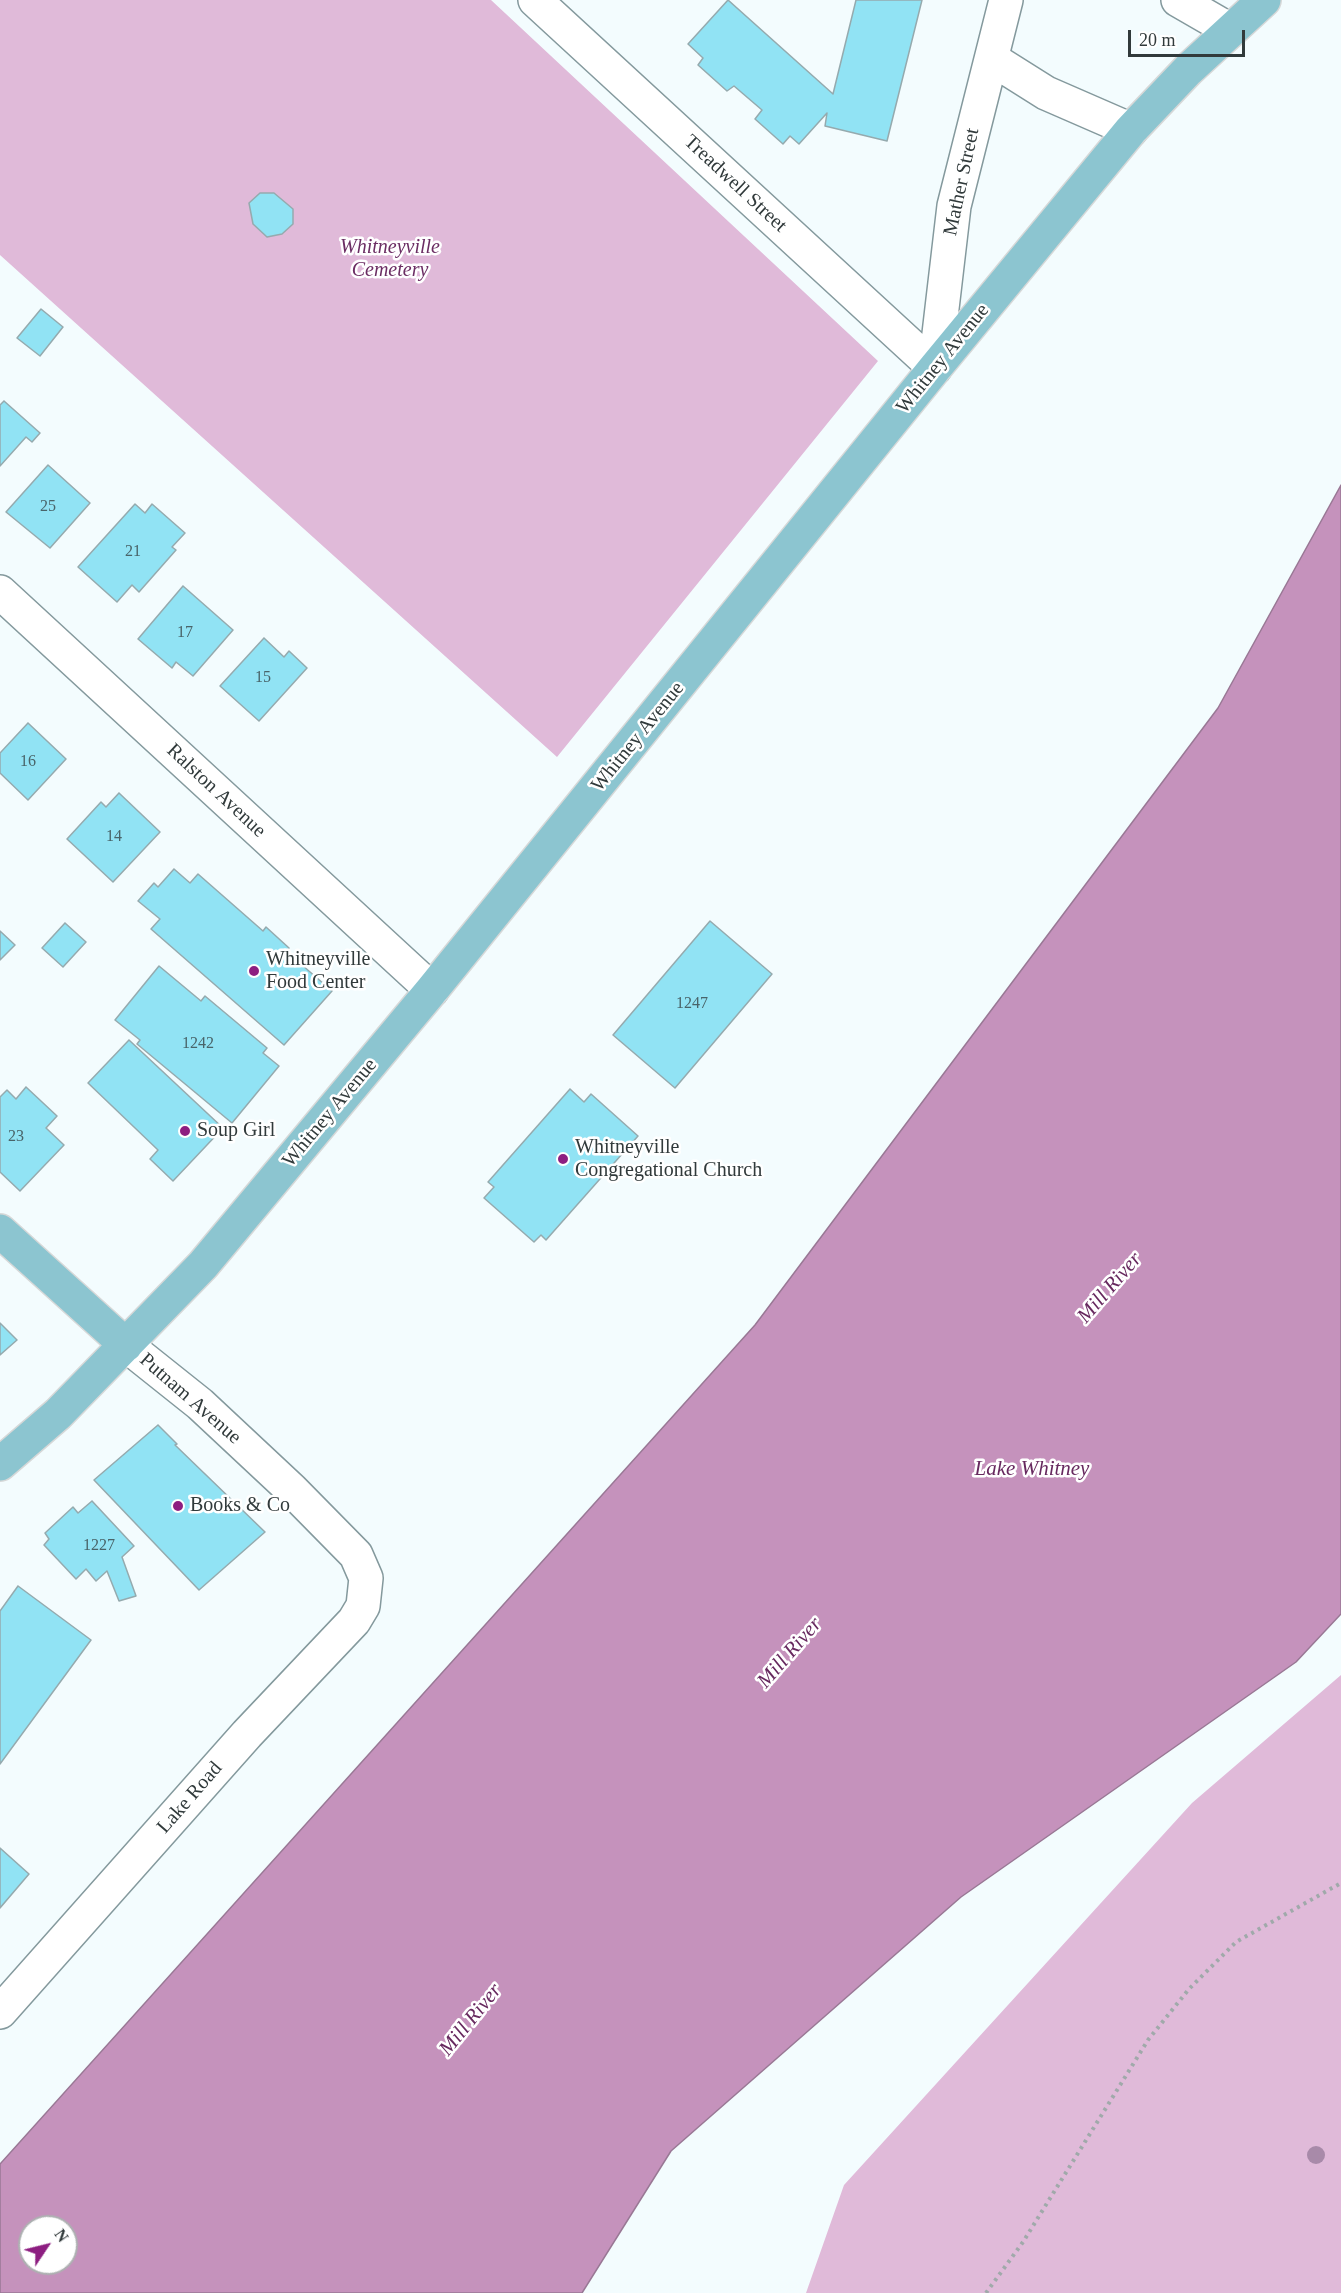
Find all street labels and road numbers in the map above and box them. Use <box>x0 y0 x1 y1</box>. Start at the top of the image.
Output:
street label: Mather Street <box>939 126 985 238</box>
street label: Treadwell Street <box>679 130 791 238</box>
street label: Whitney Avenue <box>891 299 995 419</box>
street label: Whitney Avenue <box>586 677 690 797</box>
street label: Ralston Avenue <box>161 739 271 843</box>
street label: Whitney Avenue <box>278 1054 382 1172</box>
street label: Putnam Avenue <box>134 1348 246 1450</box>
street label: Lake Road <box>152 1757 228 1839</box>

